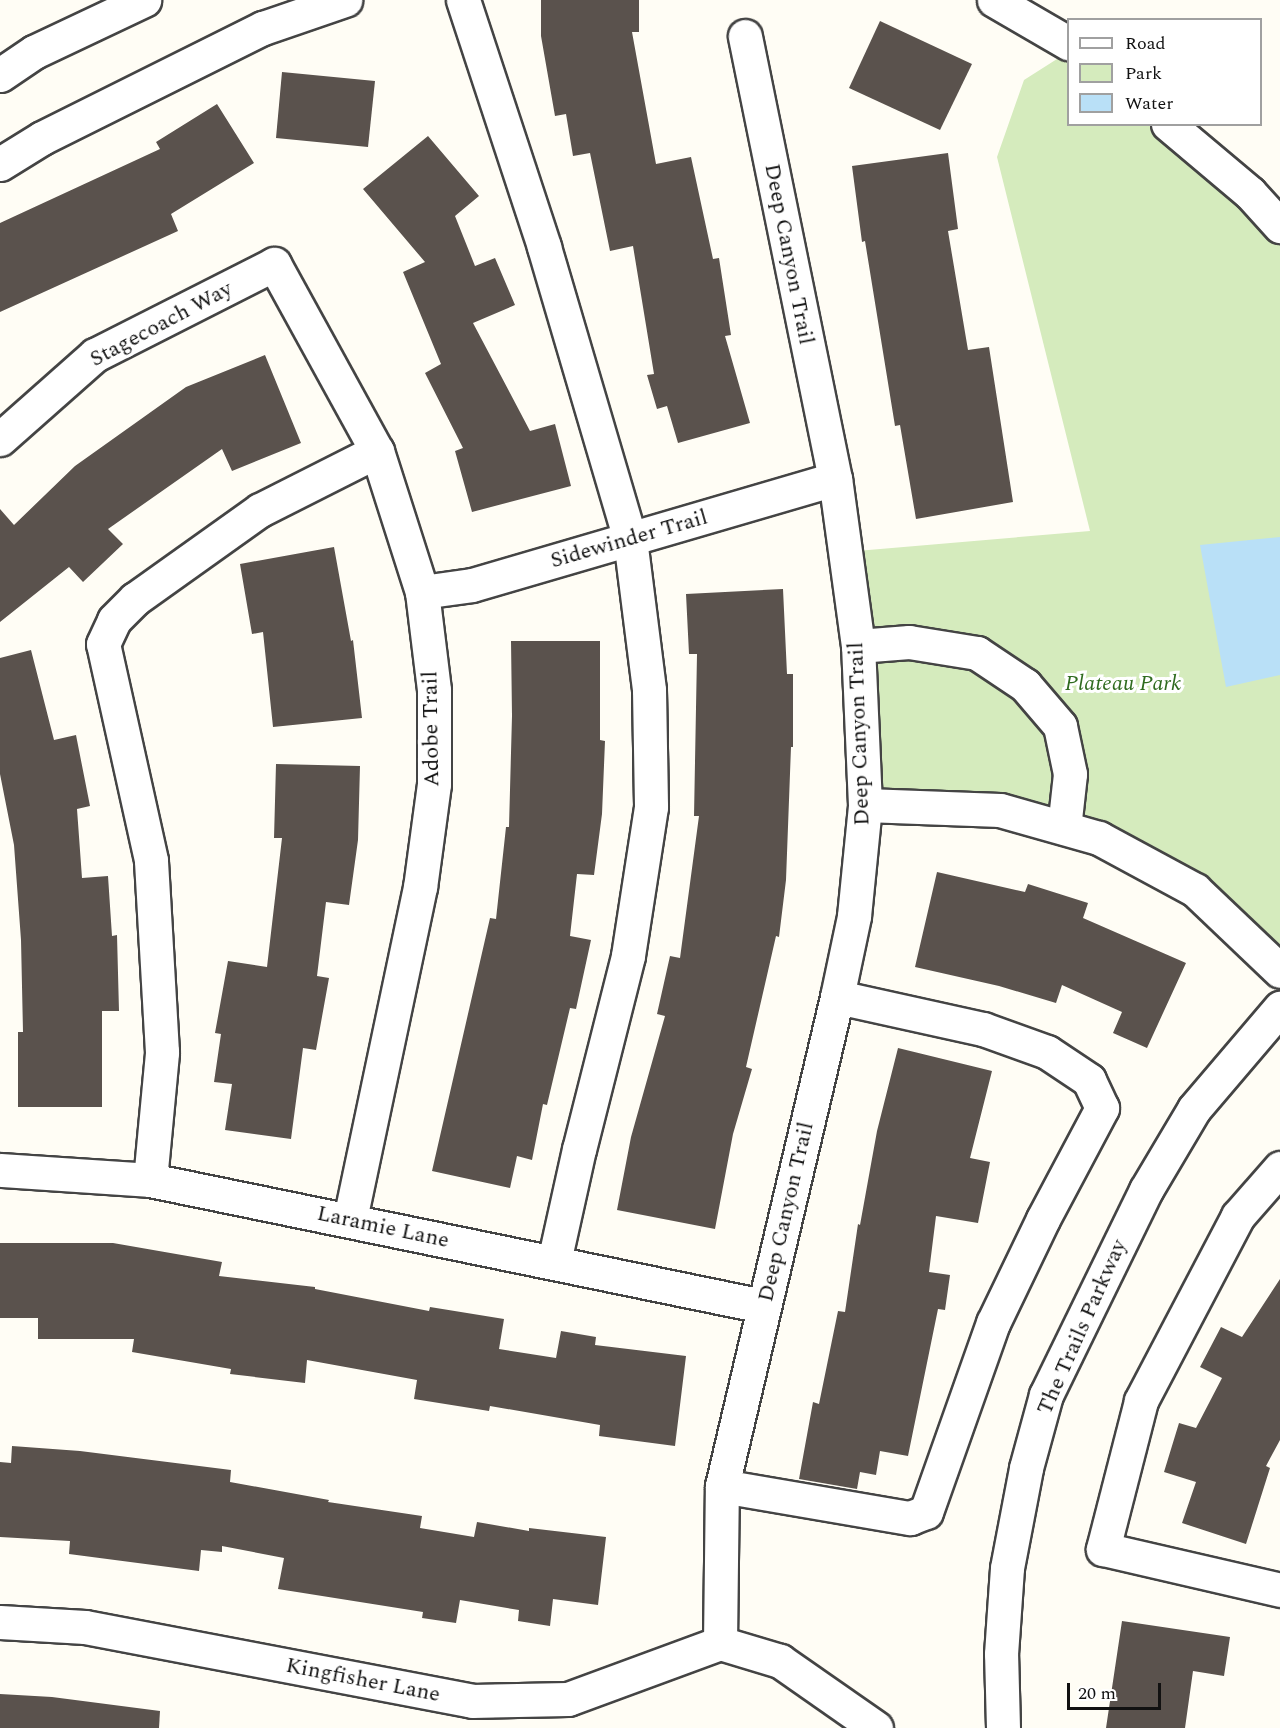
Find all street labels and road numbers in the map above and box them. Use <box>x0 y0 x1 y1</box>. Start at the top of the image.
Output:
street label: Deep Canyon Trail <box>759 161 819 347</box>
street label: Stagecoach Way <box>85 275 237 373</box>
street label: Sidewinder Trail <box>547 504 711 574</box>
street label: Deep Canyon Trail <box>843 642 875 826</box>
street label: Adobe Trail <box>417 671 445 787</box>
street label: Deep Canyon Trail <box>752 1120 820 1304</box>
street label: Laramie Lane <box>315 1200 451 1254</box>
street label: The Trails Parkway <box>1031 1235 1133 1419</box>
street label: Kingfisher Lane <box>284 1652 442 1708</box>

